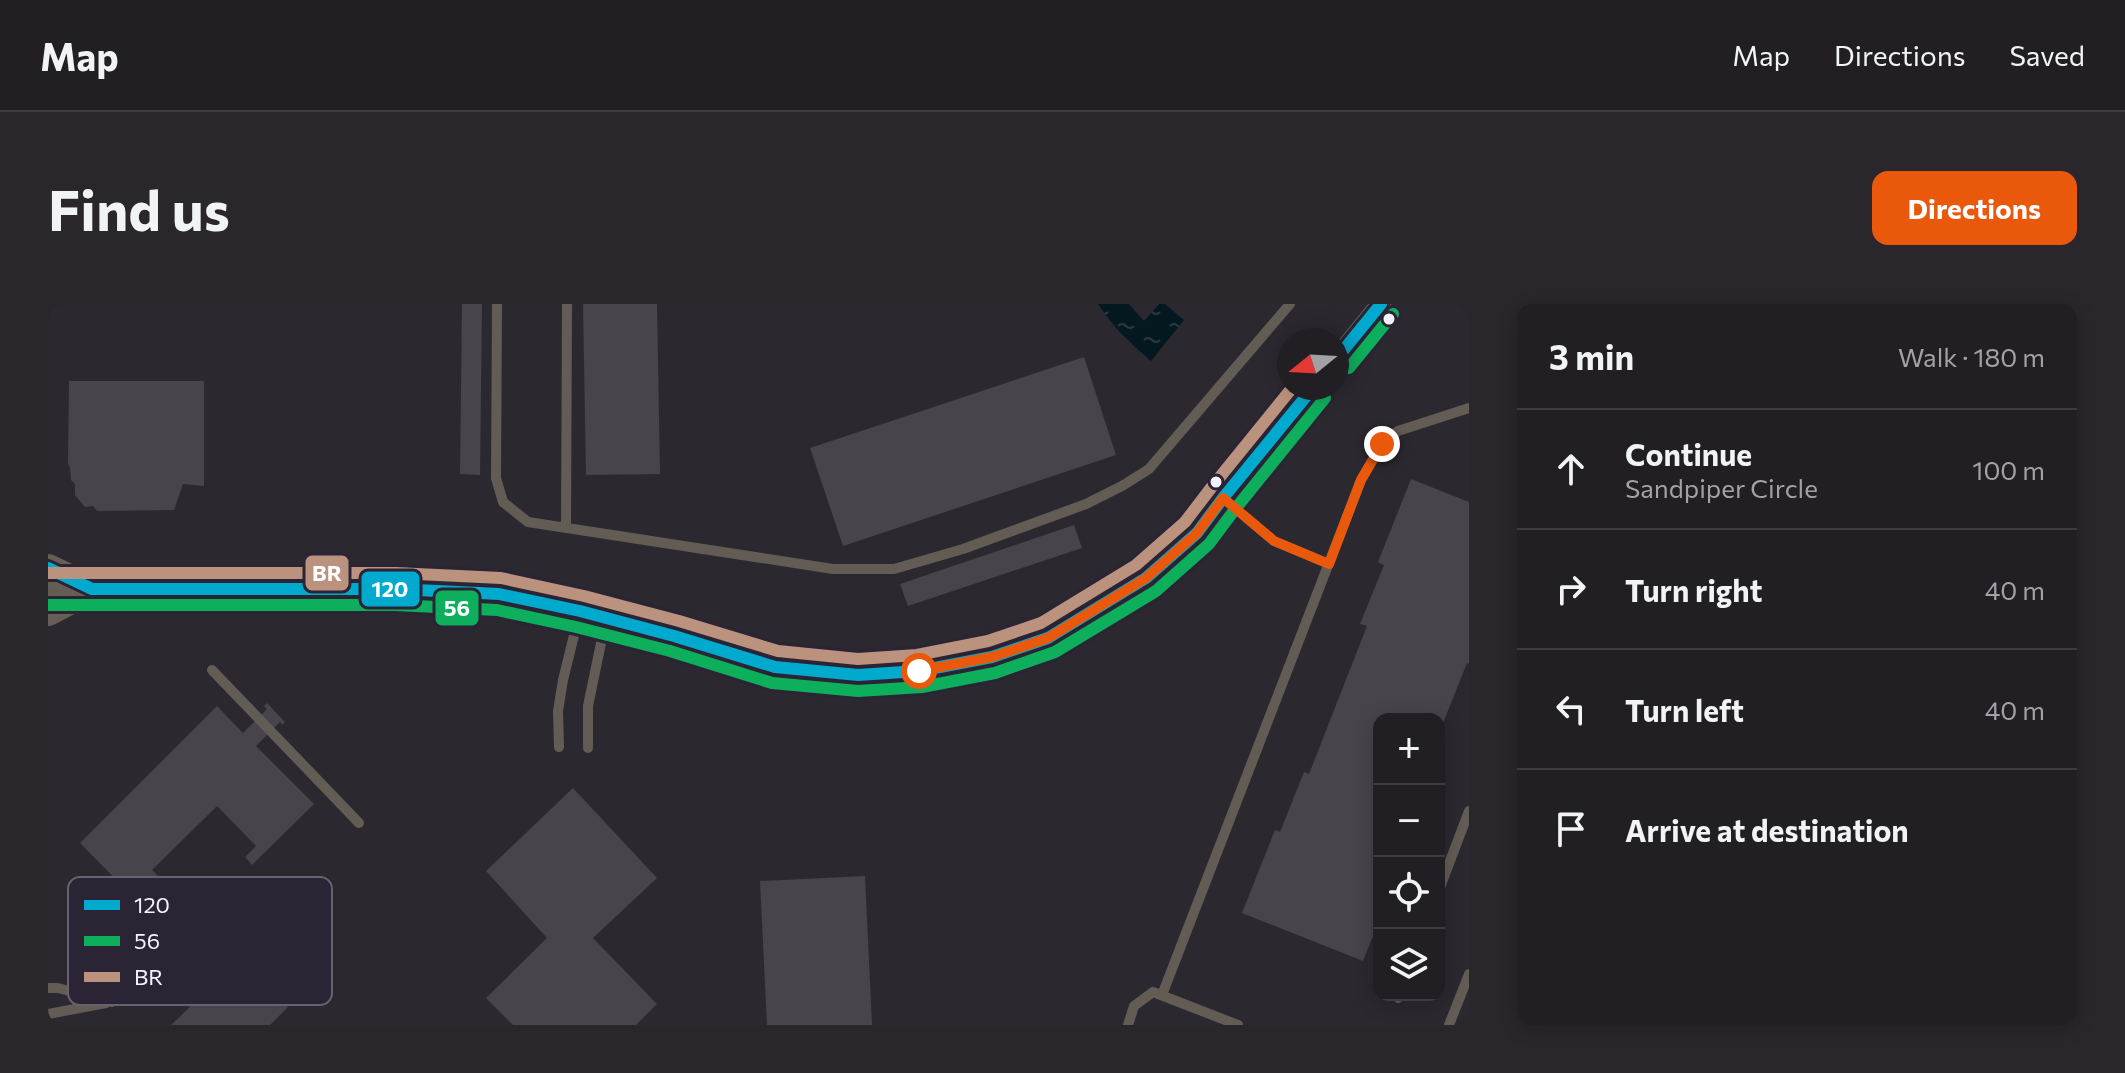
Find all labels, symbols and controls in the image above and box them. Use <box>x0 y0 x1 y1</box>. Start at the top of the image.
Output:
text: Map <box>40 32 119 79</box>
text: Map <box>1732 38 1790 72</box>
text: Directions <box>1834 38 1965 72</box>
text: Saved <box>2009 38 2085 72</box>
button: Directions <box>1872 171 2077 245</box>
text: Find us <box>48 174 230 243</box>
unlabelled marker <box>1381 311 1397 327</box>
north arrow <box>1277 328 1349 400</box>
text: 3 min <box>1549 335 1634 377</box>
text: Walk · 180 m <box>1898 341 2045 372</box>
route end <box>1364 426 1400 462</box>
text: Continue <box>1625 435 1752 472</box>
icon: ahead <box>1549 447 1593 491</box>
text: 100 m <box>1972 454 2045 485</box>
text: Sandpiper Circle <box>1625 472 1818 503</box>
unlabelled marker <box>1208 474 1224 490</box>
line badge: BR <box>304 554 350 592</box>
text: BR <box>312 559 342 586</box>
icon: right <box>1549 567 1593 611</box>
line badge: 120 <box>360 570 421 608</box>
text: Turn right <box>1625 571 1762 608</box>
text: 40 m <box>1985 574 2045 605</box>
text: 120 <box>372 575 408 602</box>
line badge: 56 <box>434 589 480 627</box>
text: 56 <box>444 594 470 621</box>
route start <box>901 653 937 689</box>
icon: left <box>1549 687 1593 731</box>
text: Turn left <box>1625 691 1744 728</box>
text: 40 m <box>1985 694 2045 725</box>
map controls <box>1373 713 1445 1001</box>
button: + <box>1373 713 1445 785</box>
button: − <box>1373 785 1445 857</box>
icon: arrive <box>1549 807 1593 851</box>
text: Arrive at destination <box>1625 811 1909 848</box>
button: locate <box>1373 857 1445 929</box>
legend <box>68 877 332 1005</box>
text: 120 <box>134 891 170 918</box>
text: 56 <box>134 927 160 954</box>
button: layers <box>1373 929 1445 1001</box>
text: BR <box>134 963 163 990</box>

